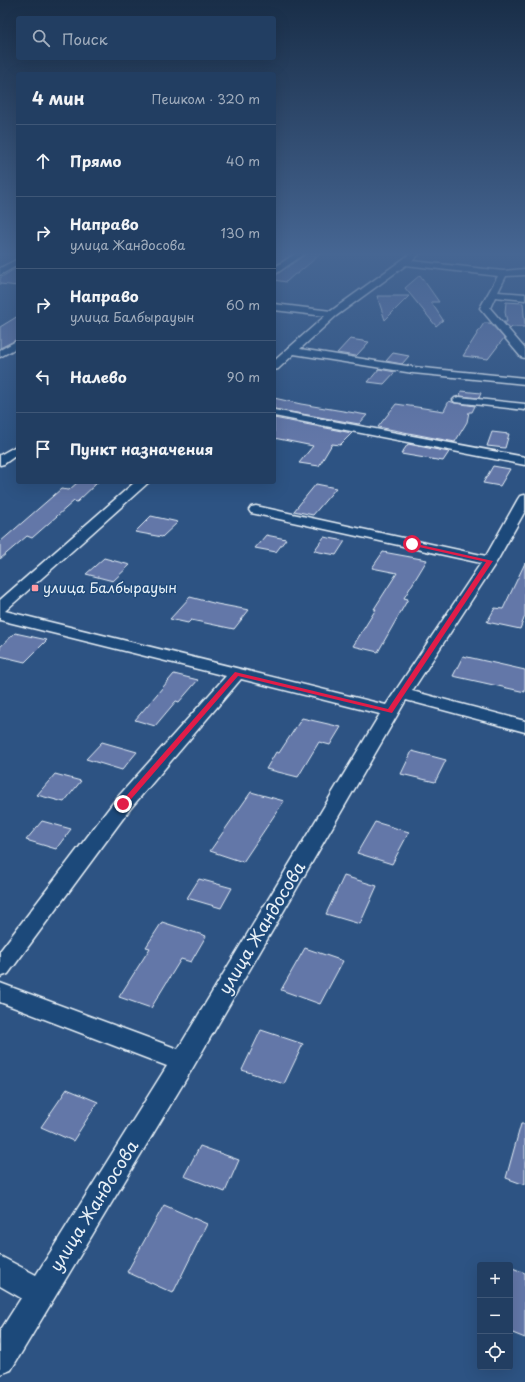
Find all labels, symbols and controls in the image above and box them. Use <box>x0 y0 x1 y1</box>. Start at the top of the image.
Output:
search box <box>16 16 276 60</box>
icon: search <box>30 27 52 49</box>
text: Поиск <box>62 27 108 50</box>
text: 4 мин <box>32 85 85 111</box>
text: Пешком · 320 m <box>152 89 260 108</box>
text: Прямо <box>70 149 121 172</box>
icon: ahead <box>32 150 54 172</box>
text: 40 m <box>226 151 260 170</box>
text: Направо <box>70 212 139 235</box>
icon: right <box>32 222 54 244</box>
text: 130 m <box>221 223 260 242</box>
text: улица Жандосова <box>70 235 185 254</box>
text: Направо <box>70 284 139 307</box>
icon: right <box>32 294 54 316</box>
text: 60 m <box>226 295 260 314</box>
text: улица Балбырауын <box>70 307 194 326</box>
text: Налево <box>70 365 127 388</box>
icon: left <box>32 366 54 388</box>
text: 90 m <box>227 367 260 386</box>
text: Пункт назначения <box>70 437 213 460</box>
icon: arrive <box>32 438 54 460</box>
route start <box>403 535 421 553</box>
place label: улица Балбырауын <box>43 577 177 598</box>
marker: улица Балбырауын <box>30 583 40 593</box>
route end <box>114 795 132 813</box>
street label: улица Жандосова <box>211 856 311 999</box>
street label: улица Жандосова <box>42 1134 144 1276</box>
map controls <box>477 1262 513 1370</box>
button: + <box>477 1262 513 1298</box>
button: − <box>477 1298 513 1334</box>
button: locate <box>477 1334 513 1370</box>

